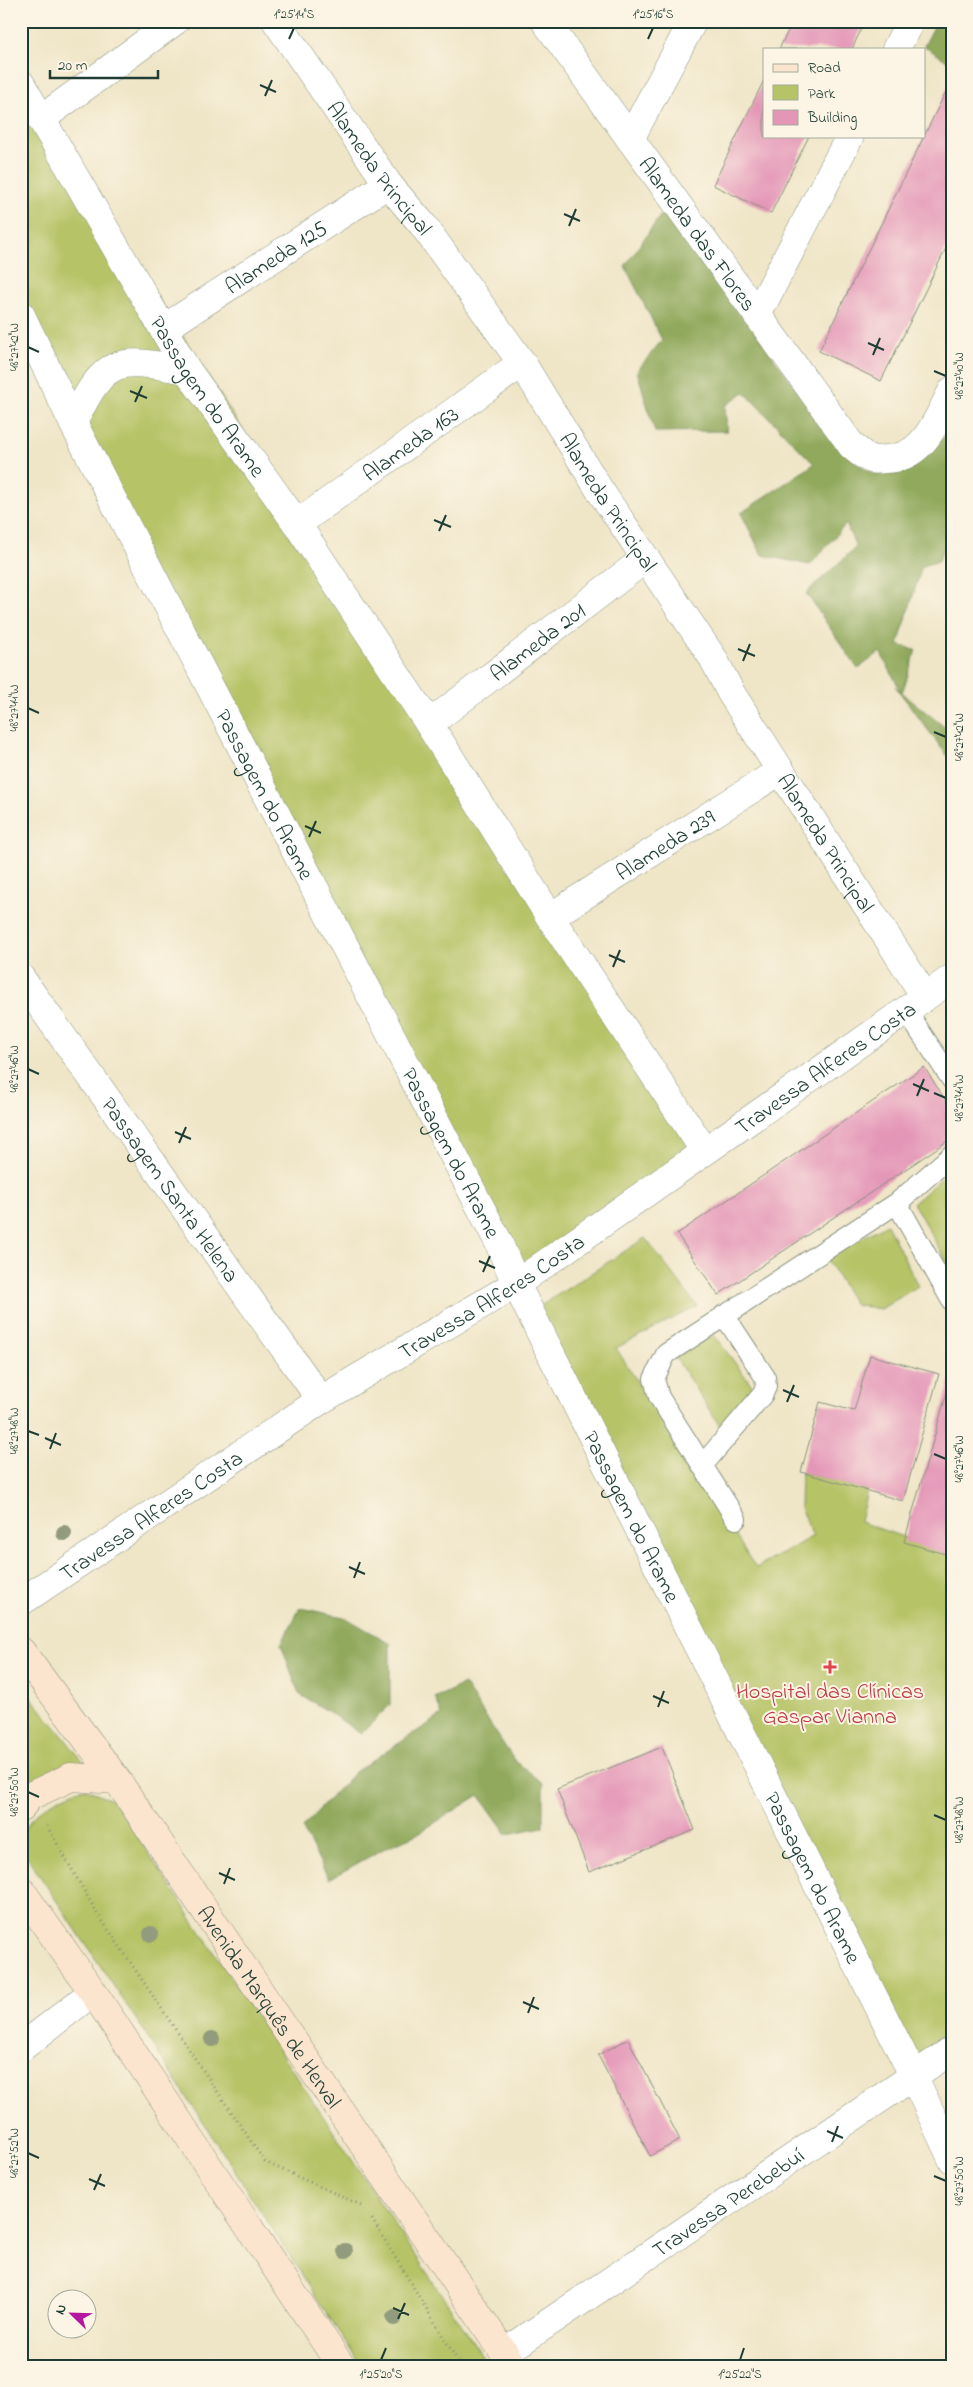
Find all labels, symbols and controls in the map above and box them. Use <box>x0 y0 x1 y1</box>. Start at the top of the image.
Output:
text: 1°25'14"S <box>274 6 314 24</box>
text: 1°25'16"S <box>633 6 674 24</box>
scale bar <box>50 48 158 80</box>
legend <box>763 48 926 138</box>
text: 20 m <box>58 55 88 77</box>
text: Road <box>808 57 841 79</box>
text: Park <box>808 83 836 105</box>
street label: Alameda Principal <box>317 96 438 243</box>
text: Building <box>807 107 857 130</box>
street label: Alameda das Flores <box>629 151 763 319</box>
street label: Alameda 125 <box>220 214 335 304</box>
street label: Passagem do Arame <box>140 311 272 485</box>
text: 48°27'42"W <box>6 323 24 371</box>
text: 48°27'40"W <box>951 352 969 400</box>
street label: Alameda 163 <box>357 400 466 491</box>
street label: Alameda Principal <box>549 427 663 579</box>
street label: Alameda 201 <box>484 597 594 691</box>
text: 48°27'44"W <box>6 685 24 731</box>
street label: Passagem do Arame <box>205 704 321 887</box>
text: 48°27'42"W <box>951 713 969 761</box>
street label: Alameda Principal <box>767 768 881 920</box>
street label: Alameda 239 <box>610 803 723 890</box>
street label: Travessa Alferes Costa <box>730 995 924 1144</box>
text: 48°27'46"W <box>6 1045 24 1093</box>
street label: Passagem do Arame <box>392 1063 507 1245</box>
text: 48°27'44"W <box>951 1075 969 1121</box>
street label: Passagem Santa Helena <box>92 1092 246 1290</box>
street label: Travessa Alferes Costa <box>393 1227 592 1369</box>
text: 48°27'48"W <box>6 1408 24 1454</box>
street label: Passagem do Arame <box>573 1426 686 1609</box>
text: 48°27'46"W <box>951 1435 969 1483</box>
street label: Travessa Alferes Costa <box>54 1444 250 1591</box>
marker: Hospital das Clínicas Gaspar Vianna <box>823 1660 837 1674</box>
place label: Hospital das Clínicas Gaspar Vianna <box>736 1677 924 1734</box>
text: 48°27'50"W <box>6 1768 24 1816</box>
street label: Passagem do Arame <box>754 1787 868 1970</box>
text: 48°27'48"W <box>951 1797 969 1843</box>
street label: Avenida Marquês de Herval <box>187 1900 348 2116</box>
text: 48°27'52"W <box>6 2128 24 2178</box>
street label: Travessa Perebebuí <box>647 2141 812 2267</box>
text: 48°27'50"W <box>951 2157 969 2205</box>
north arrow <box>48 2290 98 2340</box>
text: N <box>50 2301 73 2318</box>
text: 1°25'20"S <box>360 2366 403 2384</box>
text: 1°25'22"S <box>718 2366 762 2384</box>

